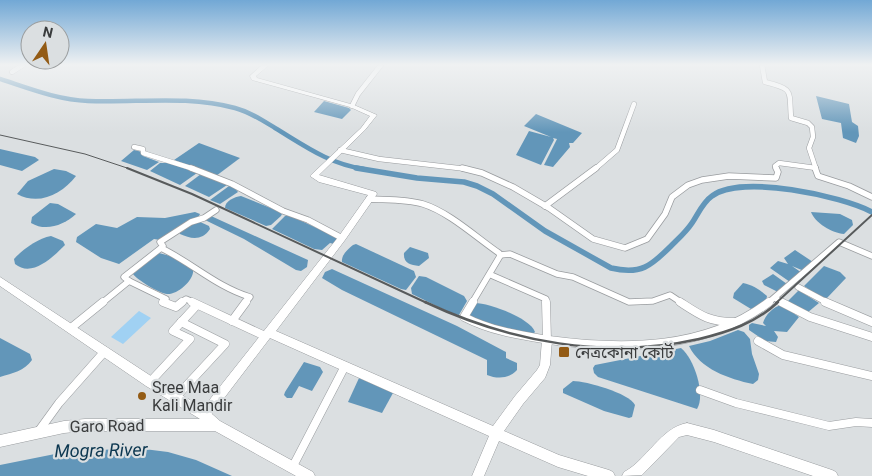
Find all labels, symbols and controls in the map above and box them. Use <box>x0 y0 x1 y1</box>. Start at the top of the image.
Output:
north arrow <box>20 20 70 70</box>
text: N <box>41 23 55 41</box>
place label: নেত্রকোনা কোর্ট <box>575 342 674 362</box>
marker: নেত্রকোনা কোর্ট <box>557 345 571 359</box>
place label: Sree Maa Kali Mandir <box>152 378 233 415</box>
marker: Sree Maa Kali Mandir <box>136 390 148 402</box>
street label: Garo Road <box>70 416 144 436</box>
water label: Mogra River <box>54 439 149 461</box>

